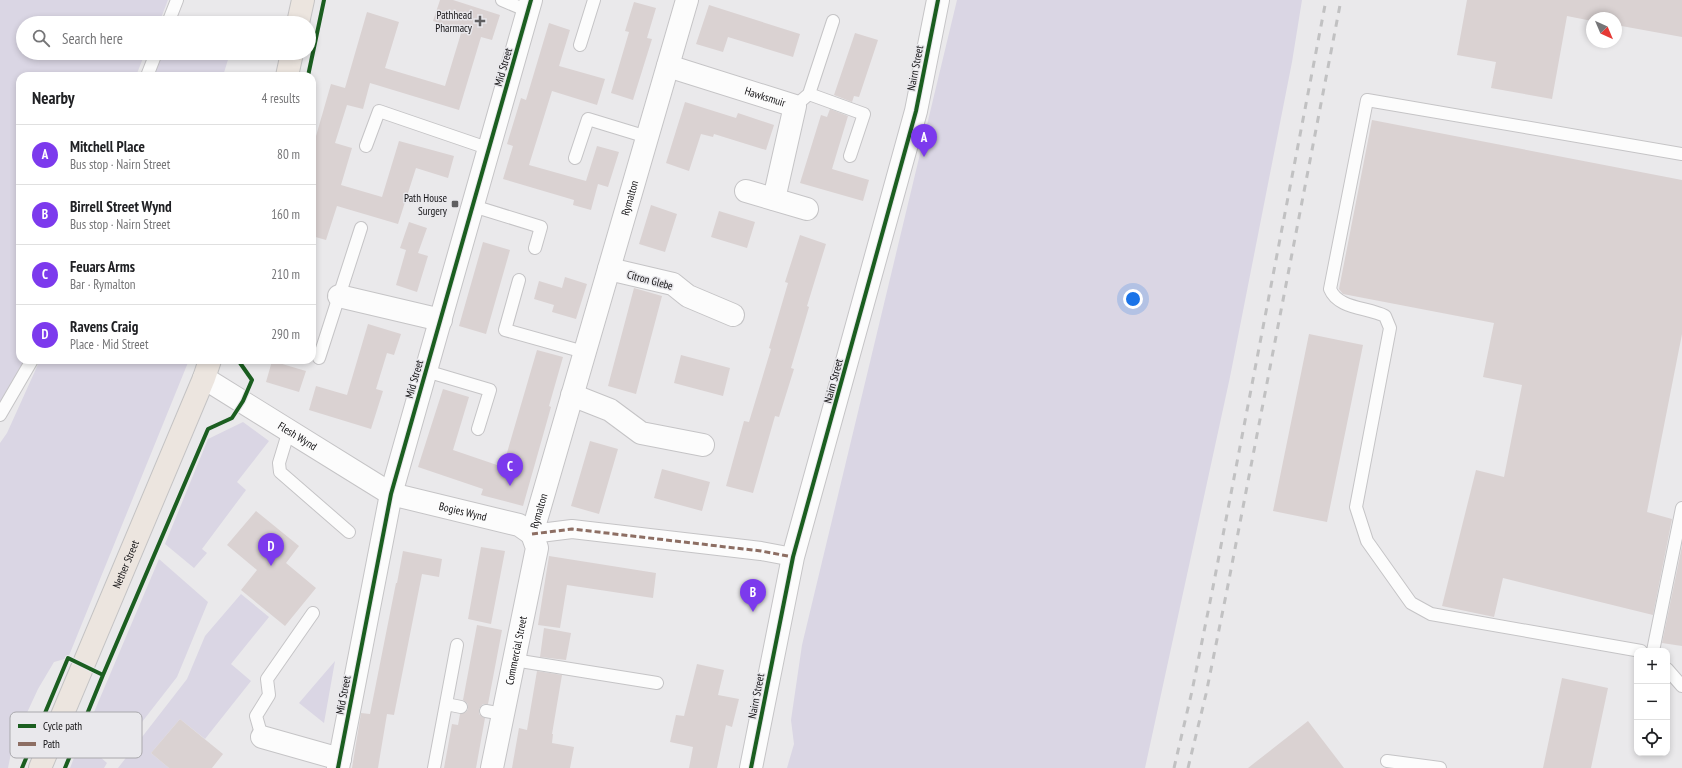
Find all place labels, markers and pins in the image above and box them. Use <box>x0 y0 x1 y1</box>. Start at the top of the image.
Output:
place label: Pathhead Pharmacy <box>435 8 473 35</box>
marker: Pathhead Pharmacy <box>475 16 485 26</box>
pin: A <box>911 124 937 157</box>
place label: Path House Surgery <box>404 191 448 218</box>
marker: Path House Surgery <box>450 199 460 209</box>
pin: C <box>497 453 523 486</box>
pin: D <box>258 533 284 566</box>
pin: B <box>740 579 766 612</box>

